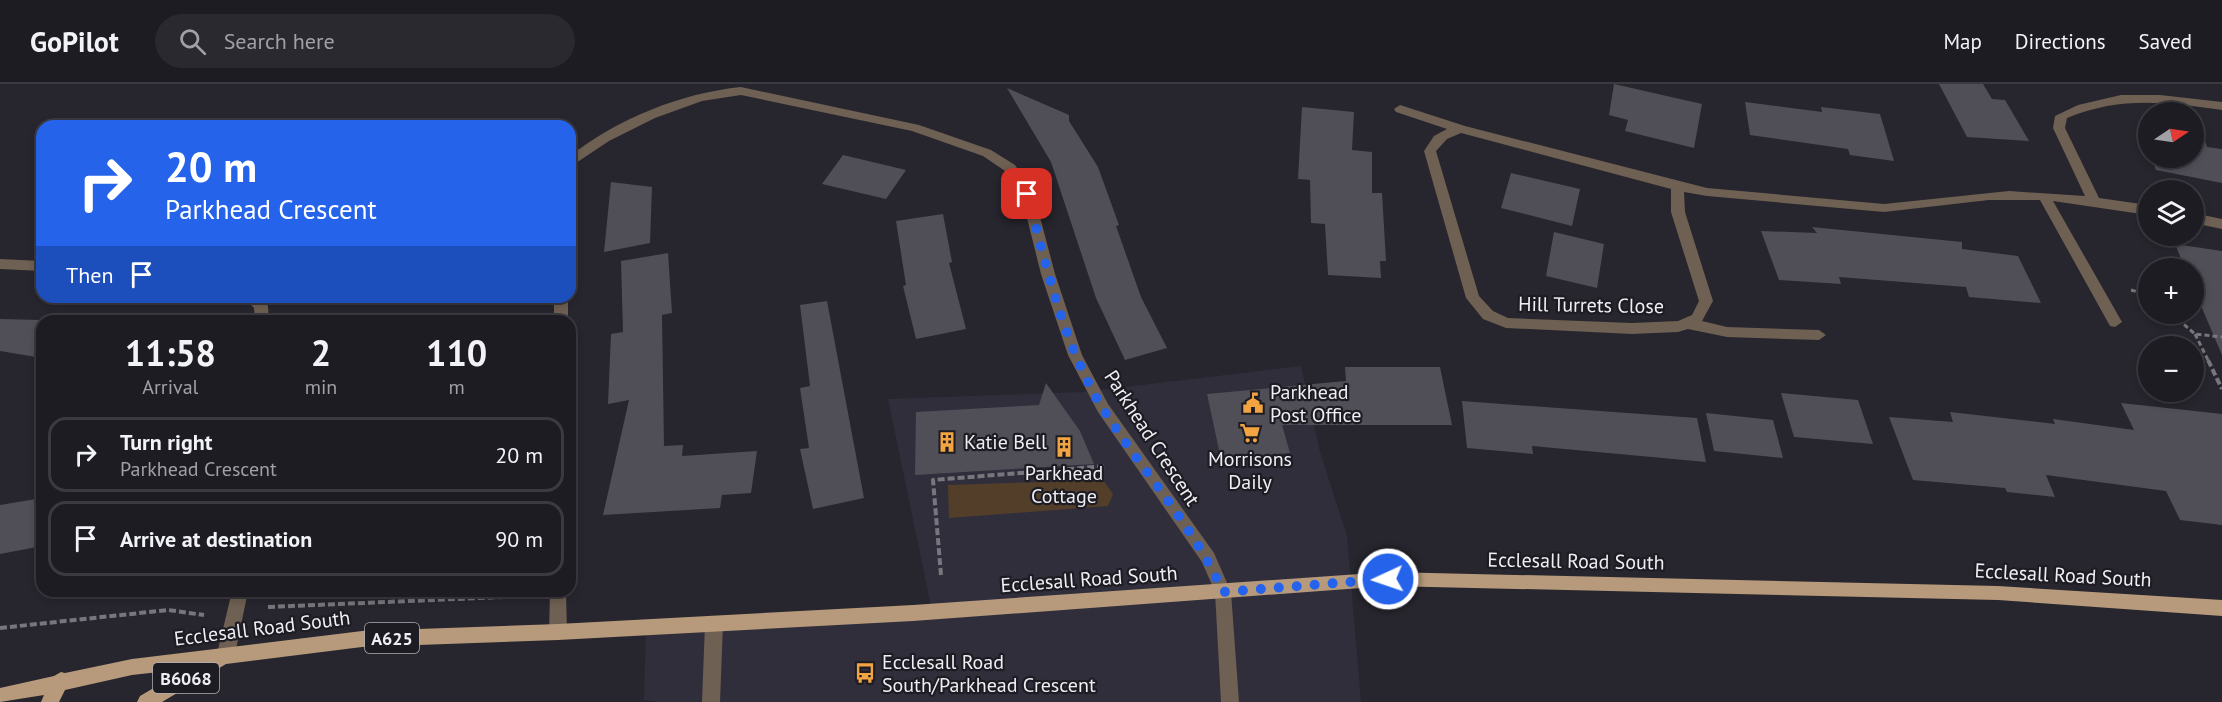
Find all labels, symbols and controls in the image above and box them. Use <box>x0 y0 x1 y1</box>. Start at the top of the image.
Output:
search box <box>155 14 575 68</box>
text: GoPilot <box>30 23 119 60</box>
icon: search <box>176 25 209 58</box>
text: Search here <box>224 27 335 55</box>
text: Map <box>1943 28 1982 55</box>
text: Directions <box>2015 28 2106 55</box>
text: Saved <box>2139 28 2192 55</box>
north arrow <box>2138 102 2204 168</box>
map controls <box>2138 102 2204 402</box>
text: 20 m <box>165 139 257 194</box>
icon: right <box>66 144 144 222</box>
pin <box>1001 168 1052 219</box>
icon: arrive <box>1010 177 1043 210</box>
button: layers <box>2138 180 2204 246</box>
text: Parkhead Crescent <box>165 192 377 226</box>
icon: arrive <box>125 258 158 291</box>
button: + <box>2138 258 2204 324</box>
text: Then <box>66 261 113 289</box>
street label: Hill Turrets Close <box>1518 291 1664 319</box>
text: 11:58 <box>125 329 216 376</box>
text: 2 <box>311 329 331 376</box>
text: 110 <box>426 329 487 376</box>
button: − <box>2138 336 2204 402</box>
street label: Parkhead Crescent <box>1098 365 1206 511</box>
text: Arrival <box>142 374 198 400</box>
text: min <box>305 374 337 400</box>
text: m <box>449 374 465 400</box>
place label: Parkhead Post Office <box>1270 379 1361 428</box>
public building icon: Parkhead Post Office <box>1241 391 1265 415</box>
supermarket icon: Morrisons Daily <box>1238 421 1262 445</box>
text: Turn right <box>120 428 212 456</box>
place label: Katie Bell <box>964 429 1047 455</box>
building icon: Katie Bell <box>935 430 959 454</box>
building icon: Parkhead Cottage <box>1052 435 1076 459</box>
icon: right <box>69 438 102 471</box>
text: 20 m <box>495 441 543 469</box>
place label: Morrisons Daily <box>1208 446 1292 495</box>
text: Parkhead Crescent <box>120 456 277 482</box>
place label: Parkhead Cottage <box>1025 460 1103 509</box>
icon: arrive <box>69 522 102 555</box>
text: Arrive at destination <box>120 525 312 553</box>
text: 90 m <box>495 525 543 553</box>
street label: Ecclesall Road South <box>1487 546 1665 576</box>
position arrow <box>1356 547 1420 611</box>
street label: Ecclesall Road South <box>1974 557 2152 593</box>
street label: Ecclesall Road South <box>1000 560 1178 598</box>
street label: Ecclesall Road South <box>172 604 352 652</box>
road number: A625 <box>365 623 419 653</box>
place label: Ecclesall Road South/Parkhead Crescent <box>882 649 1096 698</box>
bus stop icon: Ecclesall Road South/Parkhead Crescent <box>853 661 877 685</box>
road number: B6068 <box>153 663 219 693</box>

